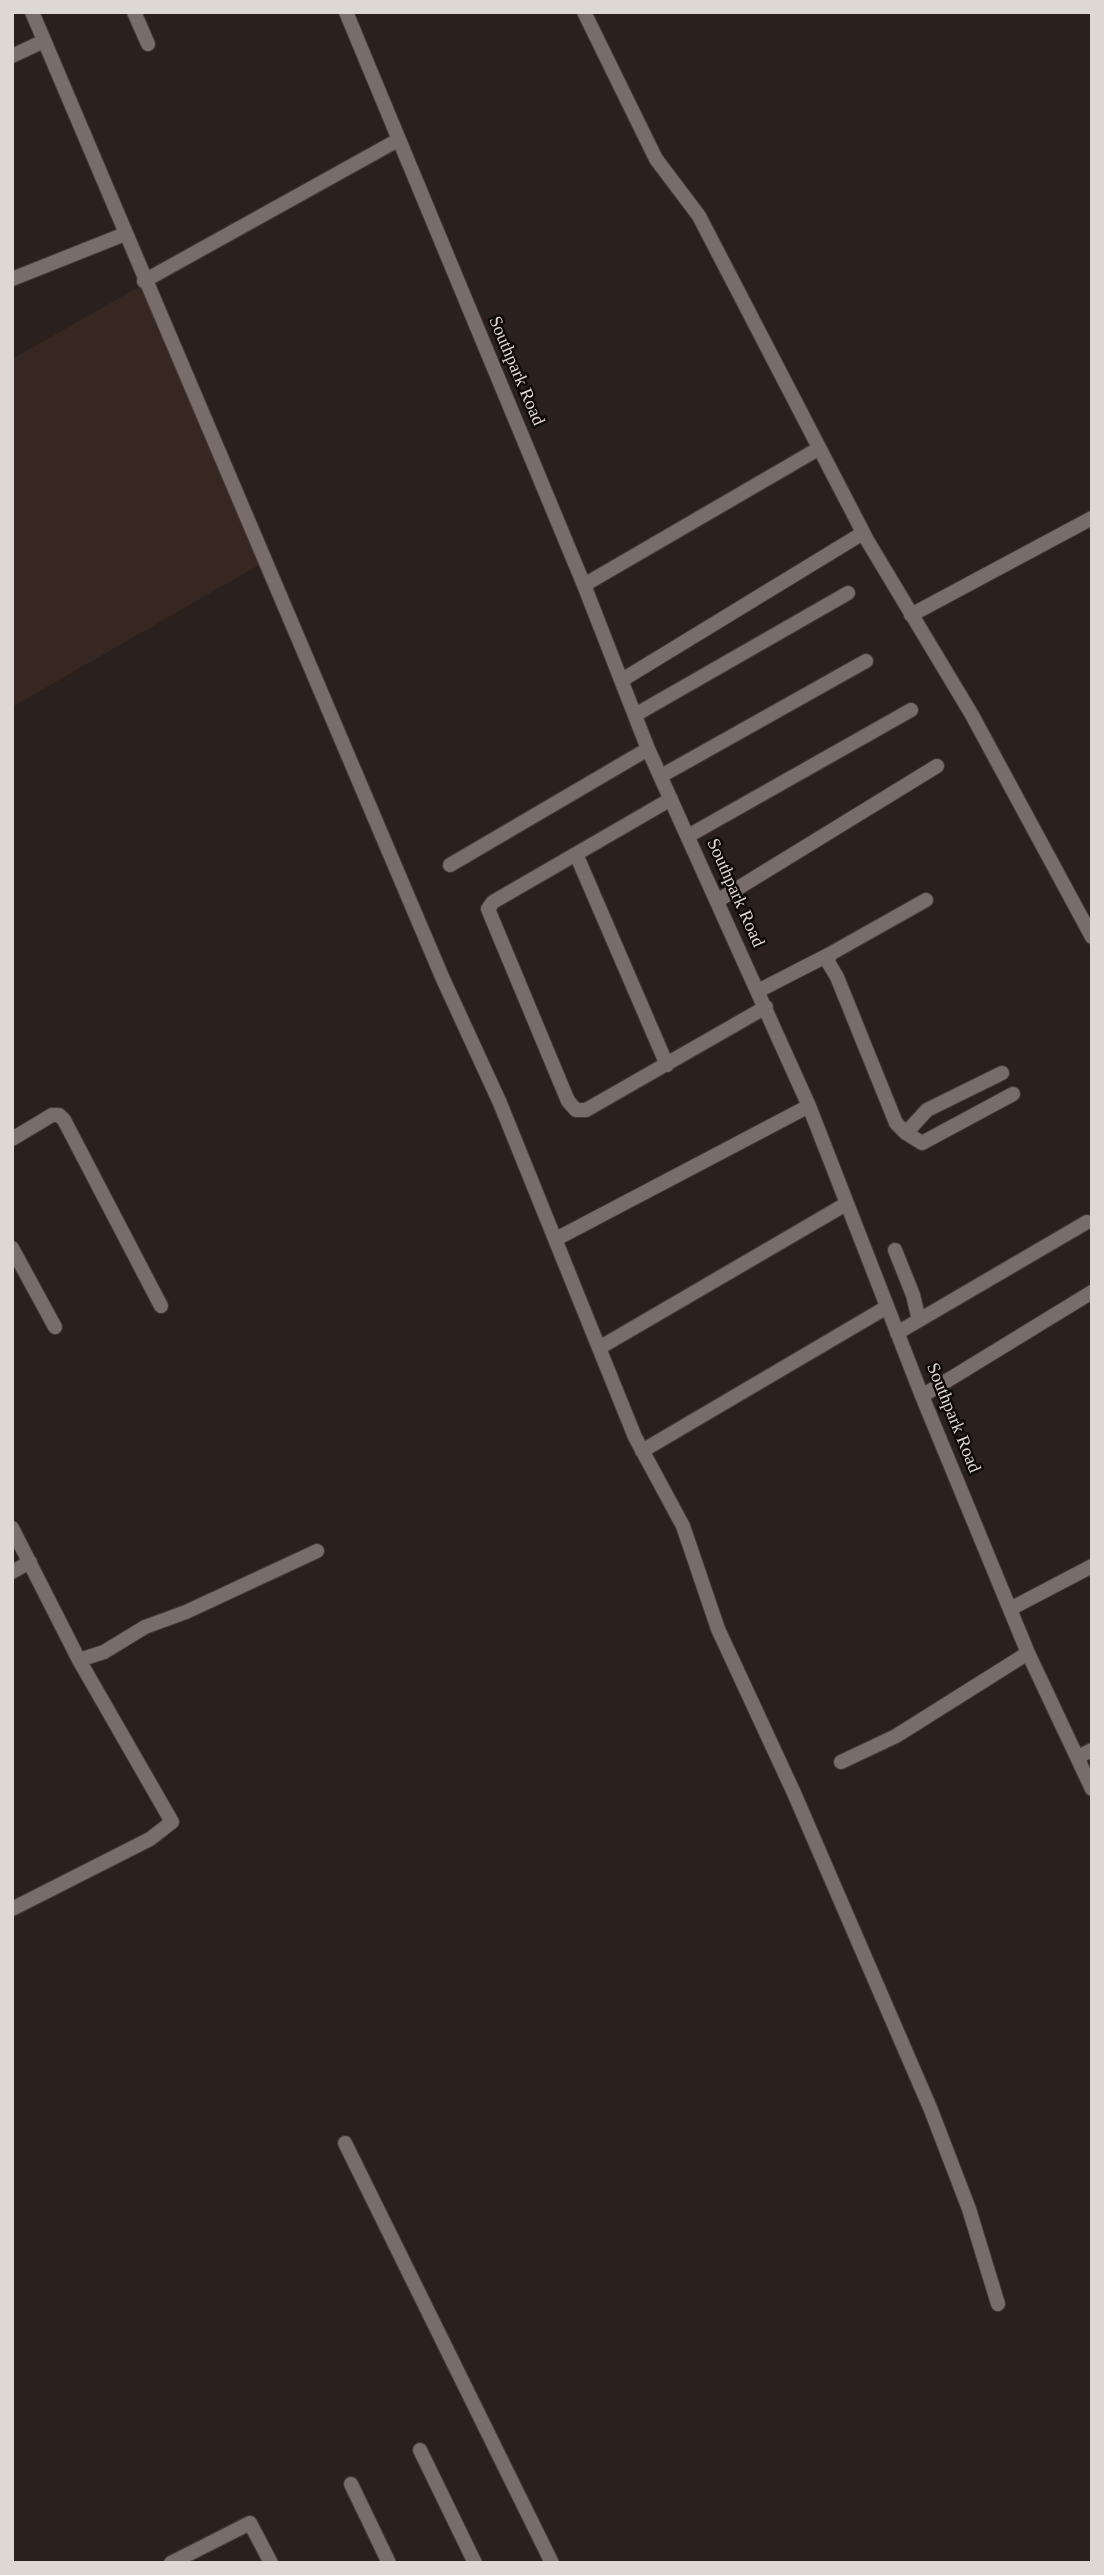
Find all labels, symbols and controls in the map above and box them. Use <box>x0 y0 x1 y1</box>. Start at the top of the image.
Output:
street label: Southpark Road <box>483 313 549 429</box>
street label: Southpark Road <box>701 835 769 951</box>
street label: Southpark Road <box>921 1360 985 1476</box>

